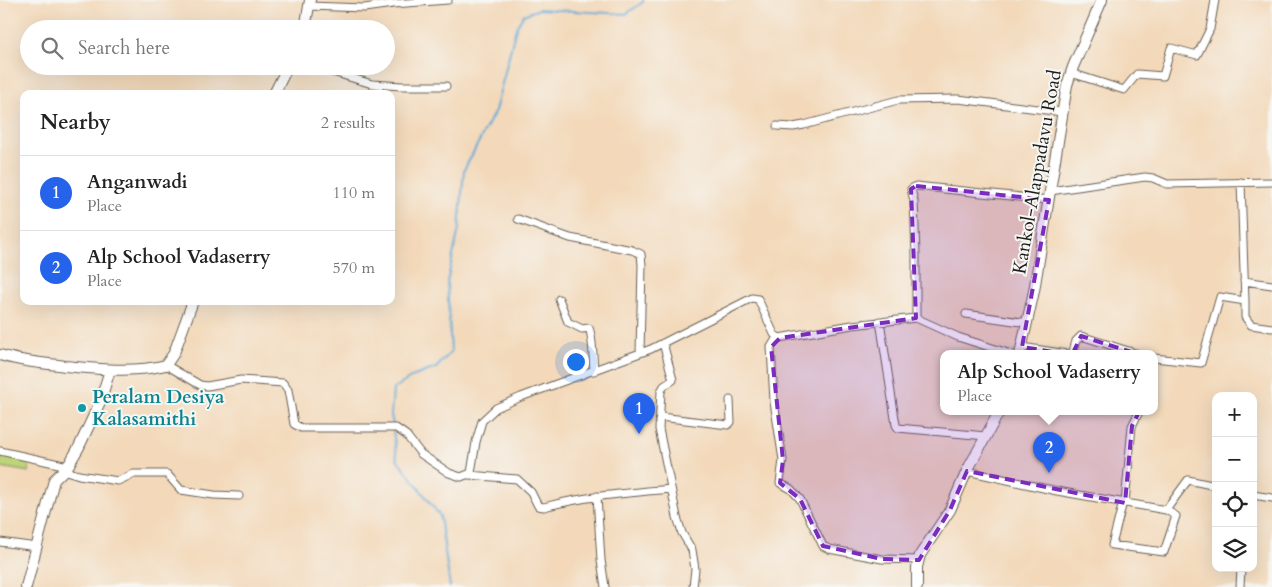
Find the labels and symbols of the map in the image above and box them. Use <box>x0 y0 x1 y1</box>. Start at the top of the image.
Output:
street label: Kankol-Alappadavu Road <box>1006 68 1068 276</box>
your location <box>563 349 589 375</box>
place label: Peralam Desiya Kalasamithi <box>92 384 225 432</box>
pin: 1 <box>623 393 655 434</box>
marker: Peralam Desiya Kalasamithi <box>76 402 88 414</box>
pin: 2 <box>1033 432 1065 473</box>

